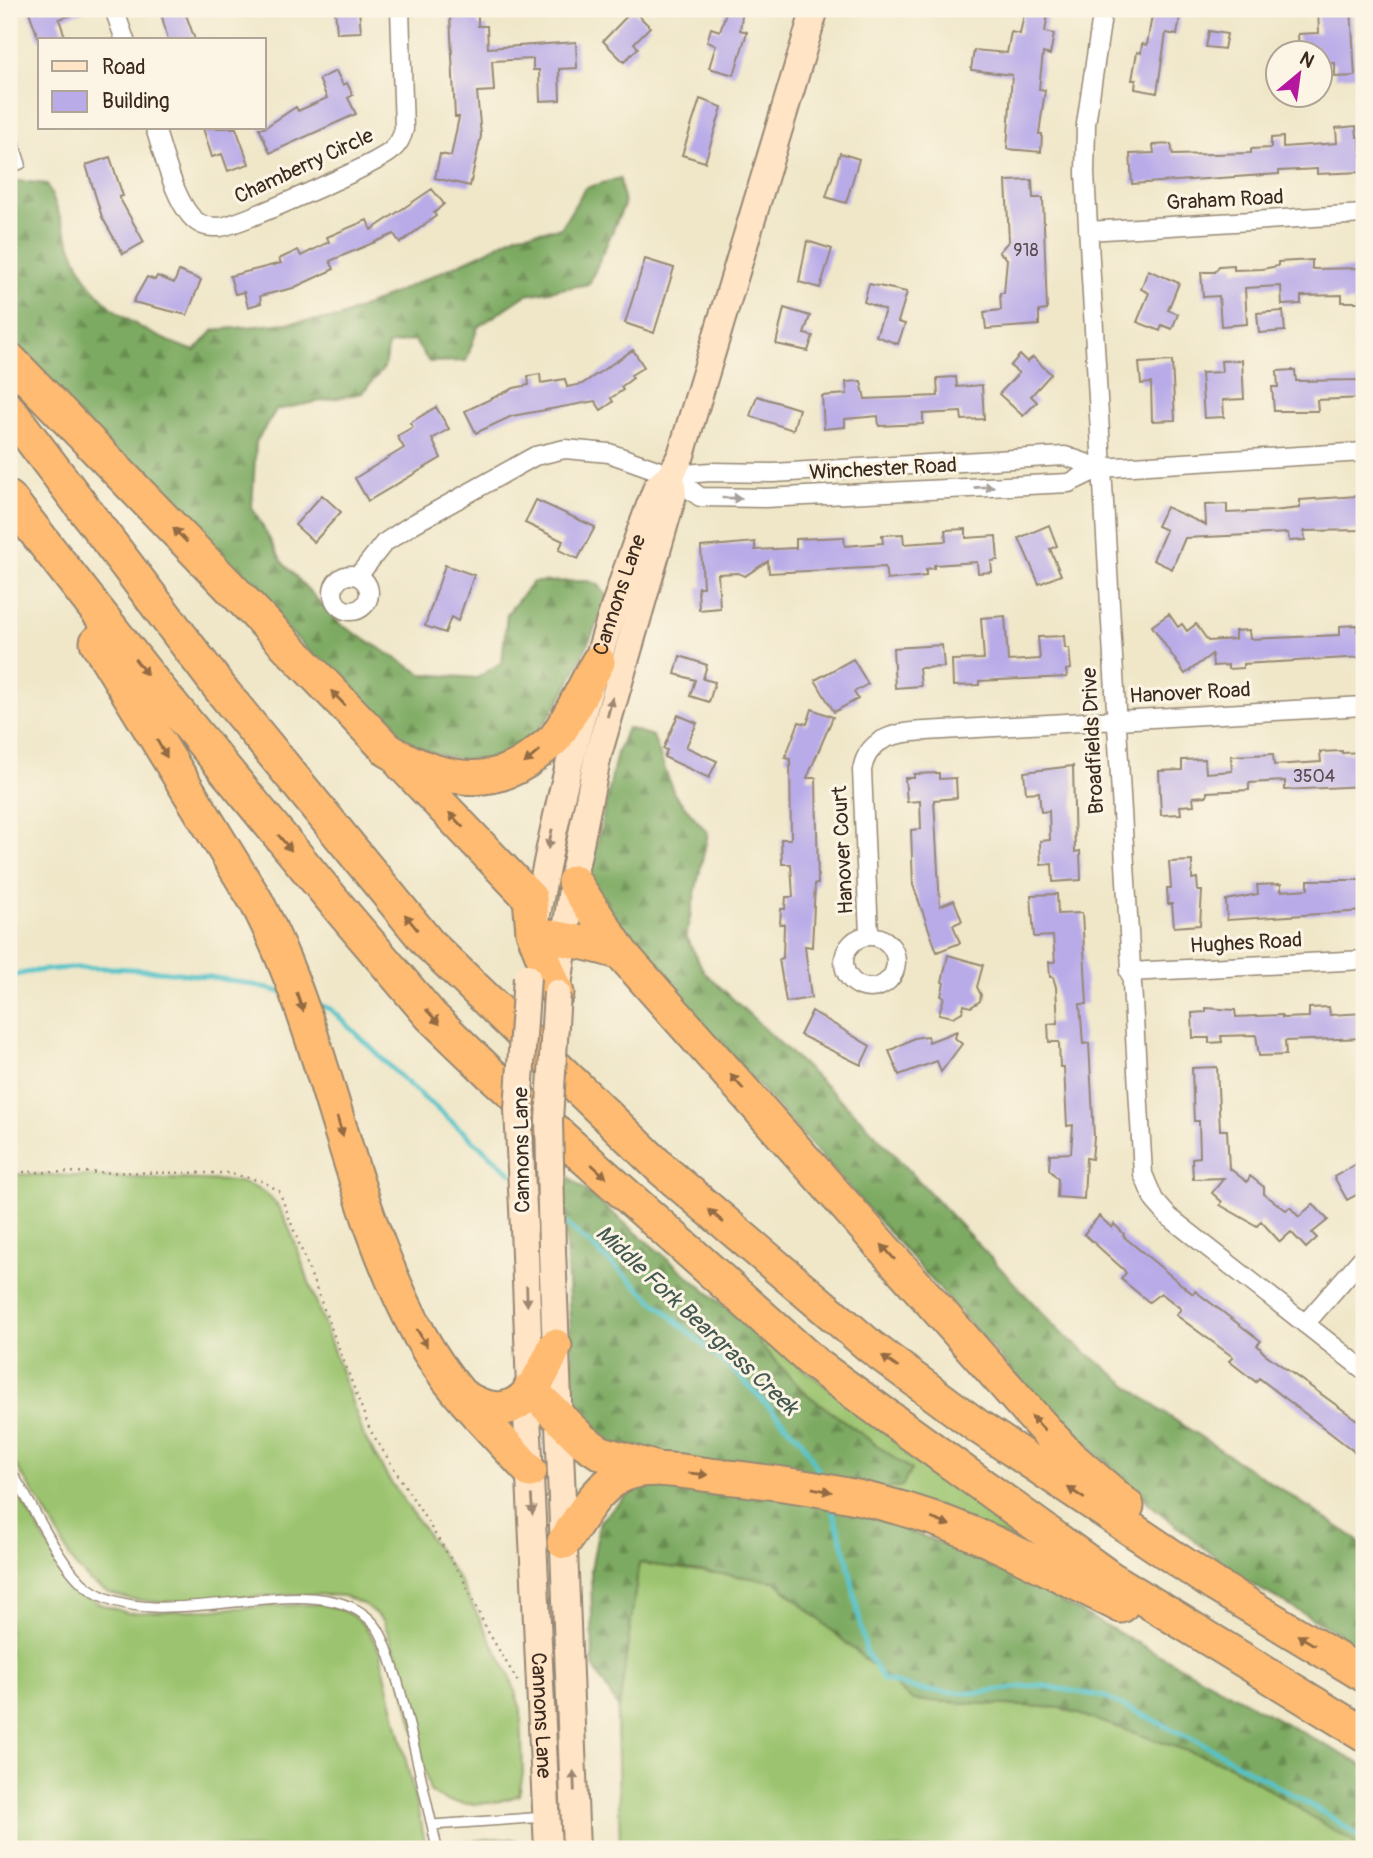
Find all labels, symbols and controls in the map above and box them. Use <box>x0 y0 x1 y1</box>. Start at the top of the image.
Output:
legend <box>38 38 266 130</box>
north arrow <box>1264 38 1334 108</box>
text: N <box>1295 46 1318 74</box>
text: Road <box>102 54 146 81</box>
text: Building <box>102 88 169 115</box>
street label: Chamberry Circle <box>230 122 379 210</box>
street label: Graham Road <box>1166 183 1284 217</box>
house number: 918 <box>1013 239 1039 262</box>
street label: Winchester Road <box>808 452 958 486</box>
one-way arrow <box>973 481 995 492</box>
one-way arrow <box>722 492 744 503</box>
one-way arrow <box>172 527 188 544</box>
street label: Cannons Lane <box>587 530 652 659</box>
one-way arrow <box>134 658 149 676</box>
street label: Broadfields Drive <box>1076 666 1110 815</box>
street label: Hanover Road <box>1129 676 1251 710</box>
one-way arrow <box>331 690 347 707</box>
one-way arrow <box>606 696 616 717</box>
one-way arrow <box>155 739 167 759</box>
one-way arrow <box>524 749 541 764</box>
house number: 3504 <box>1293 765 1336 788</box>
street label: Hanover Court <box>826 785 860 915</box>
one-way arrow <box>448 811 465 828</box>
one-way arrow <box>545 828 556 850</box>
one-way arrow <box>278 834 293 852</box>
one-way arrow <box>404 914 419 931</box>
street label: Hughes Road <box>1189 927 1303 959</box>
one-way arrow <box>295 992 306 1013</box>
one-way arrow <box>424 1008 440 1025</box>
one-way arrow <box>730 1073 745 1090</box>
street label: Cannons Lane <box>507 1086 537 1213</box>
one-way arrow <box>336 1116 346 1137</box>
one-way arrow <box>591 1163 608 1179</box>
one-way arrow <box>707 1208 725 1224</box>
water label: Middle Fork Beargrass Creek <box>590 1219 806 1423</box>
one-way arrow <box>880 1243 896 1261</box>
one-way arrow <box>521 1285 532 1307</box>
one-way arrow <box>416 1329 428 1348</box>
one-way arrow <box>881 1355 899 1369</box>
one-way arrow <box>1031 1415 1047 1432</box>
one-way arrow <box>687 1469 709 1480</box>
one-way arrow <box>811 1484 833 1495</box>
one-way arrow <box>1067 1486 1085 1500</box>
one-way arrow <box>527 1495 538 1517</box>
one-way arrow <box>931 1517 952 1528</box>
one-way arrow <box>1296 1634 1315 1646</box>
street label: Cannons Lane <box>525 1652 558 1780</box>
one-way arrow <box>568 1770 579 1792</box>

